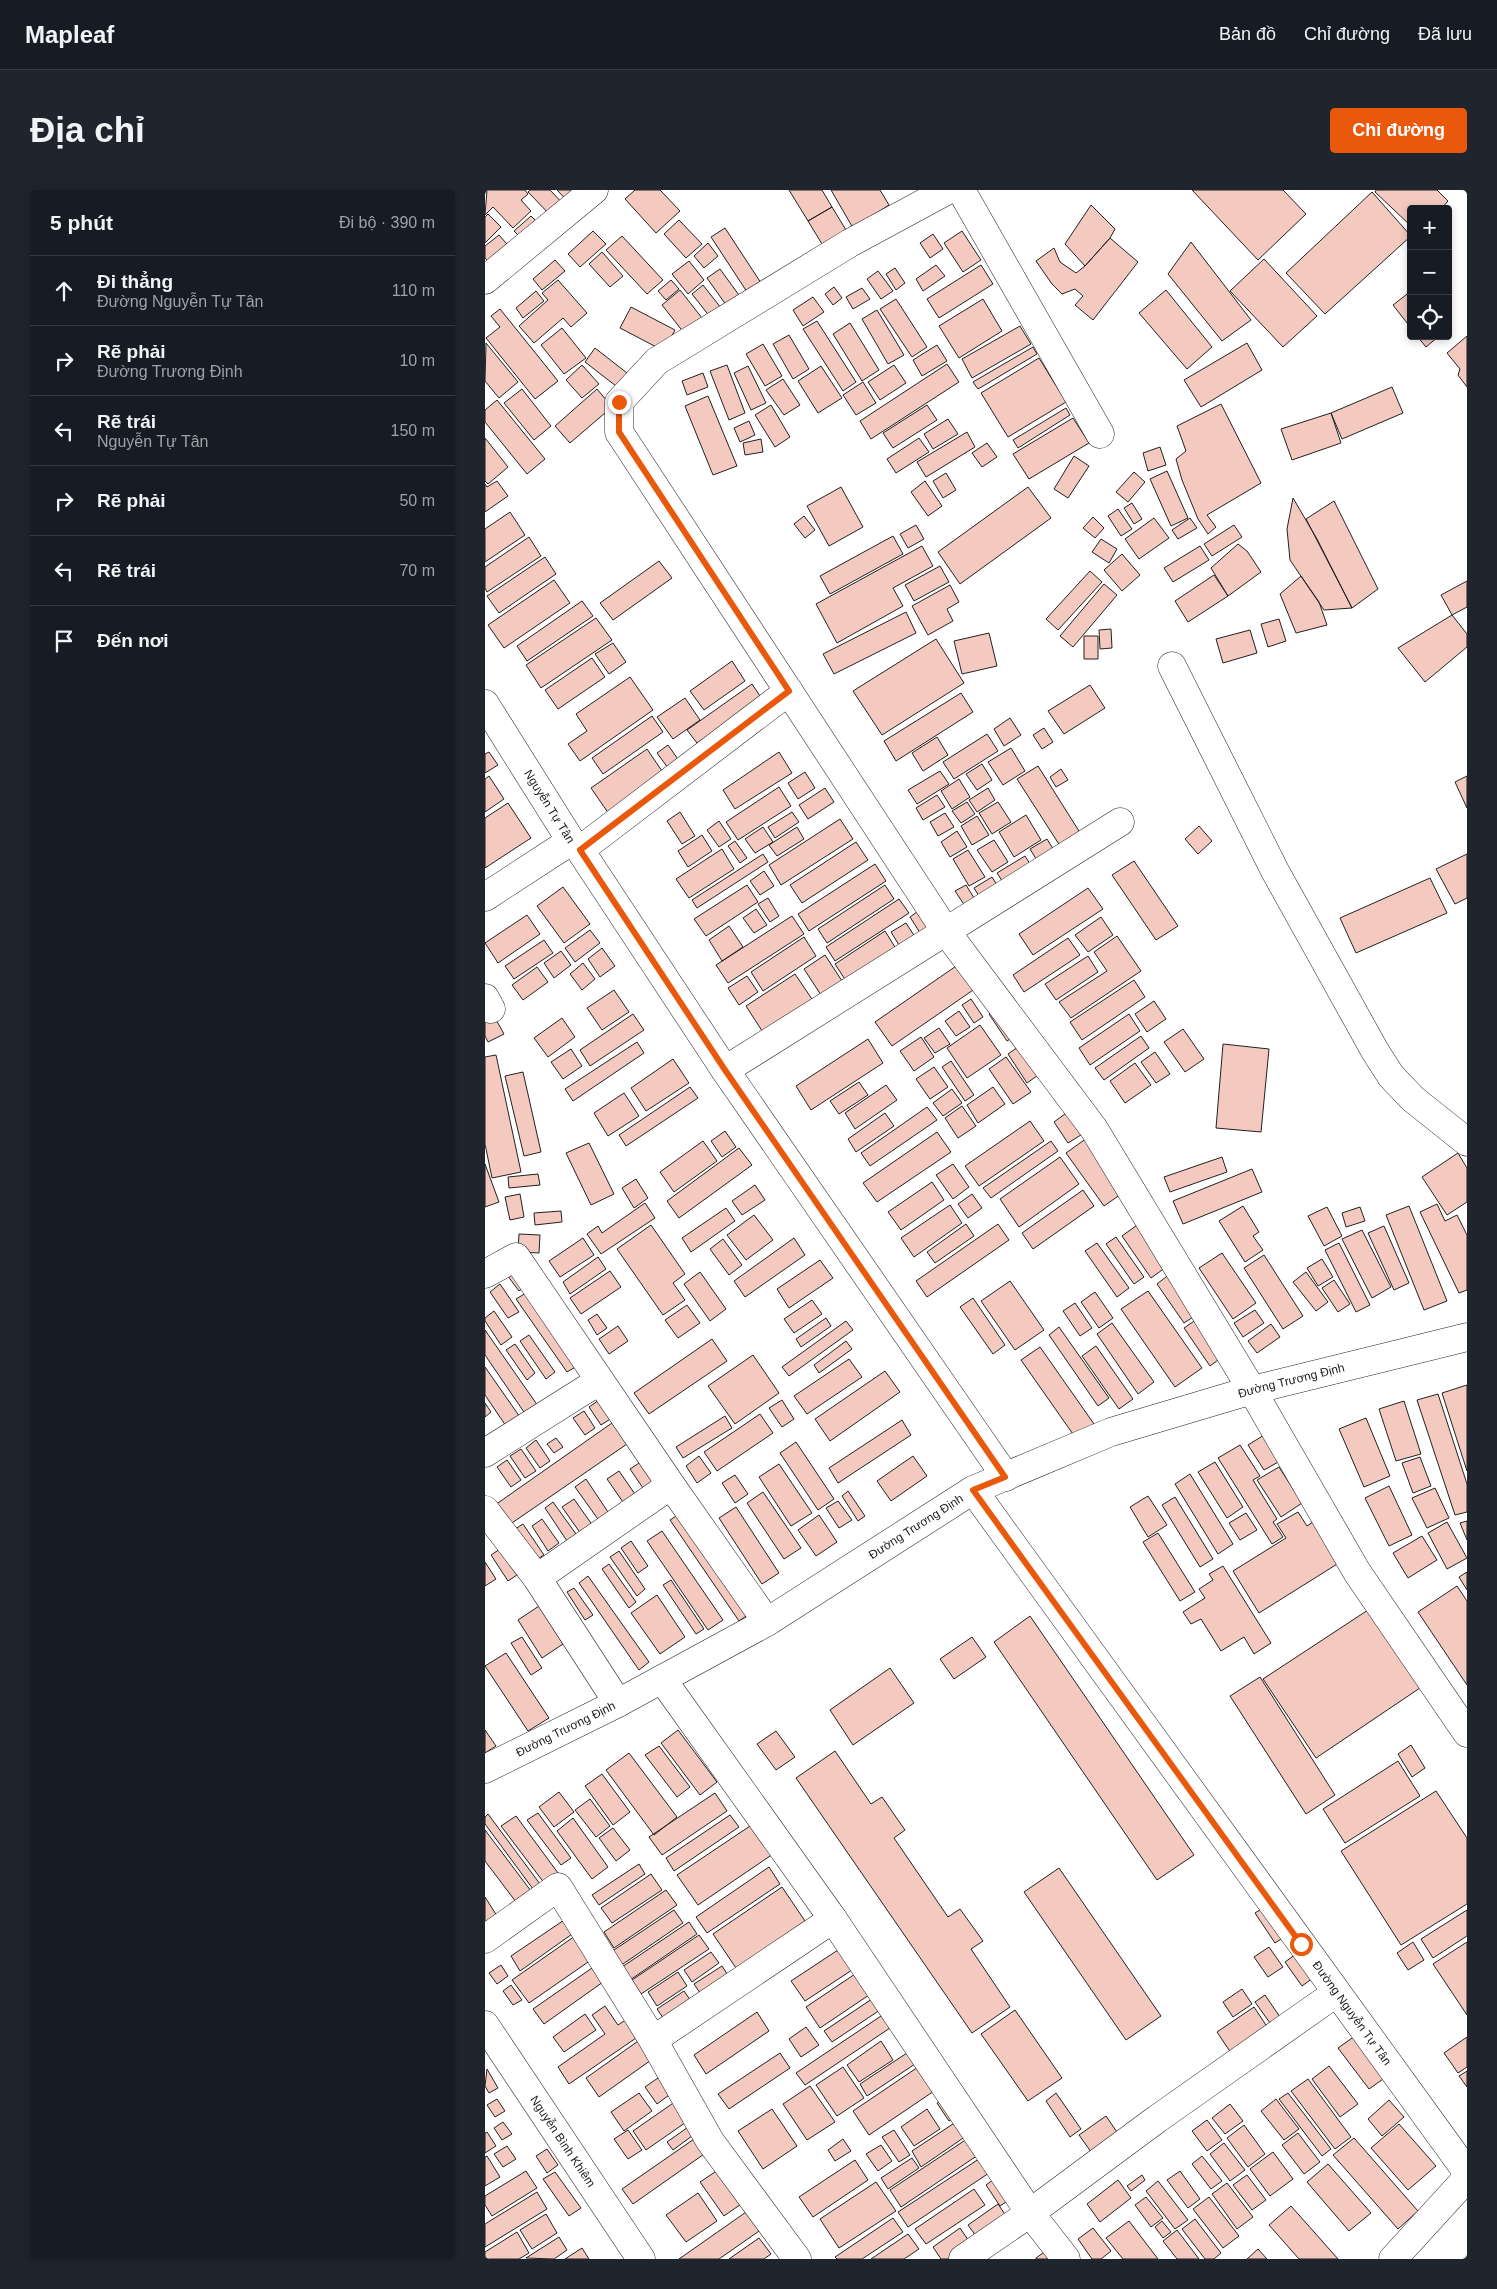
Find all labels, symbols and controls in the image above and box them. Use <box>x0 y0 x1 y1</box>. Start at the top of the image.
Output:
text: Mapleaf <box>25 21 114 48</box>
text: Bản đồ <box>1219 24 1276 44</box>
text: Chỉ đường <box>1304 24 1390 44</box>
text: Đã lưu <box>1418 24 1472 44</box>
button: Chỉ đường <box>1330 108 1467 153</box>
text: Địa chỉ <box>30 110 145 149</box>
map controls <box>1407 205 1452 340</box>
button: + <box>1407 205 1452 250</box>
text: 5 phút <box>50 211 113 234</box>
text: Đi bộ · 390 m <box>339 214 435 231</box>
button: − <box>1407 250 1452 295</box>
text: Đi thẳng <box>97 271 173 292</box>
icon: ahead <box>50 277 78 305</box>
text: 110 m <box>392 282 435 299</box>
text: Đường Nguyễn Tự Tân <box>97 293 264 310</box>
button: locate <box>1407 295 1452 340</box>
text: Rẽ phải <box>97 341 166 362</box>
icon: right <box>50 347 78 375</box>
text: 10 m <box>399 352 435 369</box>
text: Đường Trương Định <box>97 363 243 380</box>
route end <box>608 391 631 414</box>
text: Rẽ trái <box>97 411 156 432</box>
icon: left <box>50 417 78 445</box>
text: 150 m <box>391 422 435 439</box>
text: Nguyễn Tự Tân <box>97 433 209 450</box>
icon: right <box>50 487 78 515</box>
text: Rẽ phải <box>97 490 166 511</box>
text: 50 m <box>399 492 435 509</box>
icon: left <box>50 557 78 585</box>
text: Rẽ trái <box>97 560 156 581</box>
text: 70 m <box>399 562 435 579</box>
icon: arrive <box>50 627 78 655</box>
text: Đến nơi <box>97 630 169 651</box>
street label: Nguyễn Tự Tân <box>521 767 578 846</box>
street label: Đường Trương Định <box>1236 1360 1346 1401</box>
street label: Đường Trương Định <box>866 1491 966 1562</box>
street label: Đường Trương Định <box>514 1698 618 1760</box>
route start <box>1290 1933 1313 1956</box>
street label: Đường Nguyễn Tự Tân <box>1310 1958 1394 2068</box>
street label: Nguyễn Bình Khiêm <box>527 2093 598 2190</box>

